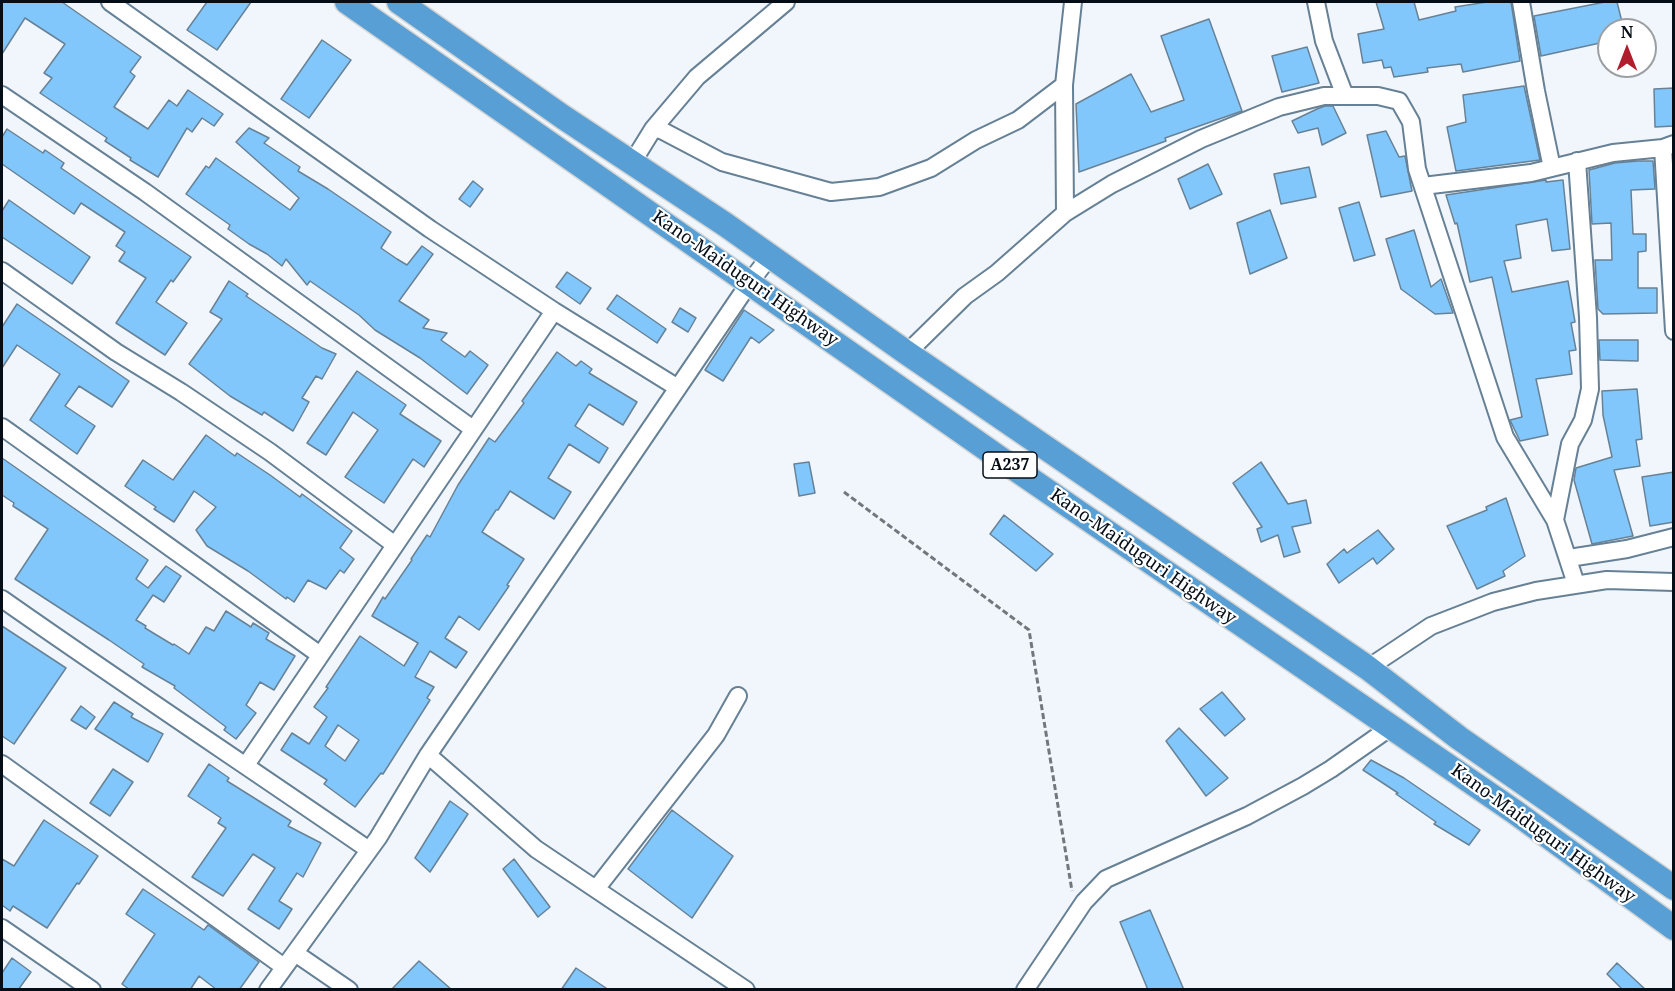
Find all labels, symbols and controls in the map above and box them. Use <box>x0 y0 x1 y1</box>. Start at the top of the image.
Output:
north arrow <box>1597 18 1657 78</box>
text: N <box>1621 21 1633 43</box>
street label: Kano-Maiduguri Highway <box>648 206 842 352</box>
road number: A237 <box>983 452 1037 478</box>
street label: Kano-Maiduguri Highway <box>1046 484 1240 630</box>
street label: Kano-Maiduguri Highway <box>1447 760 1639 908</box>

